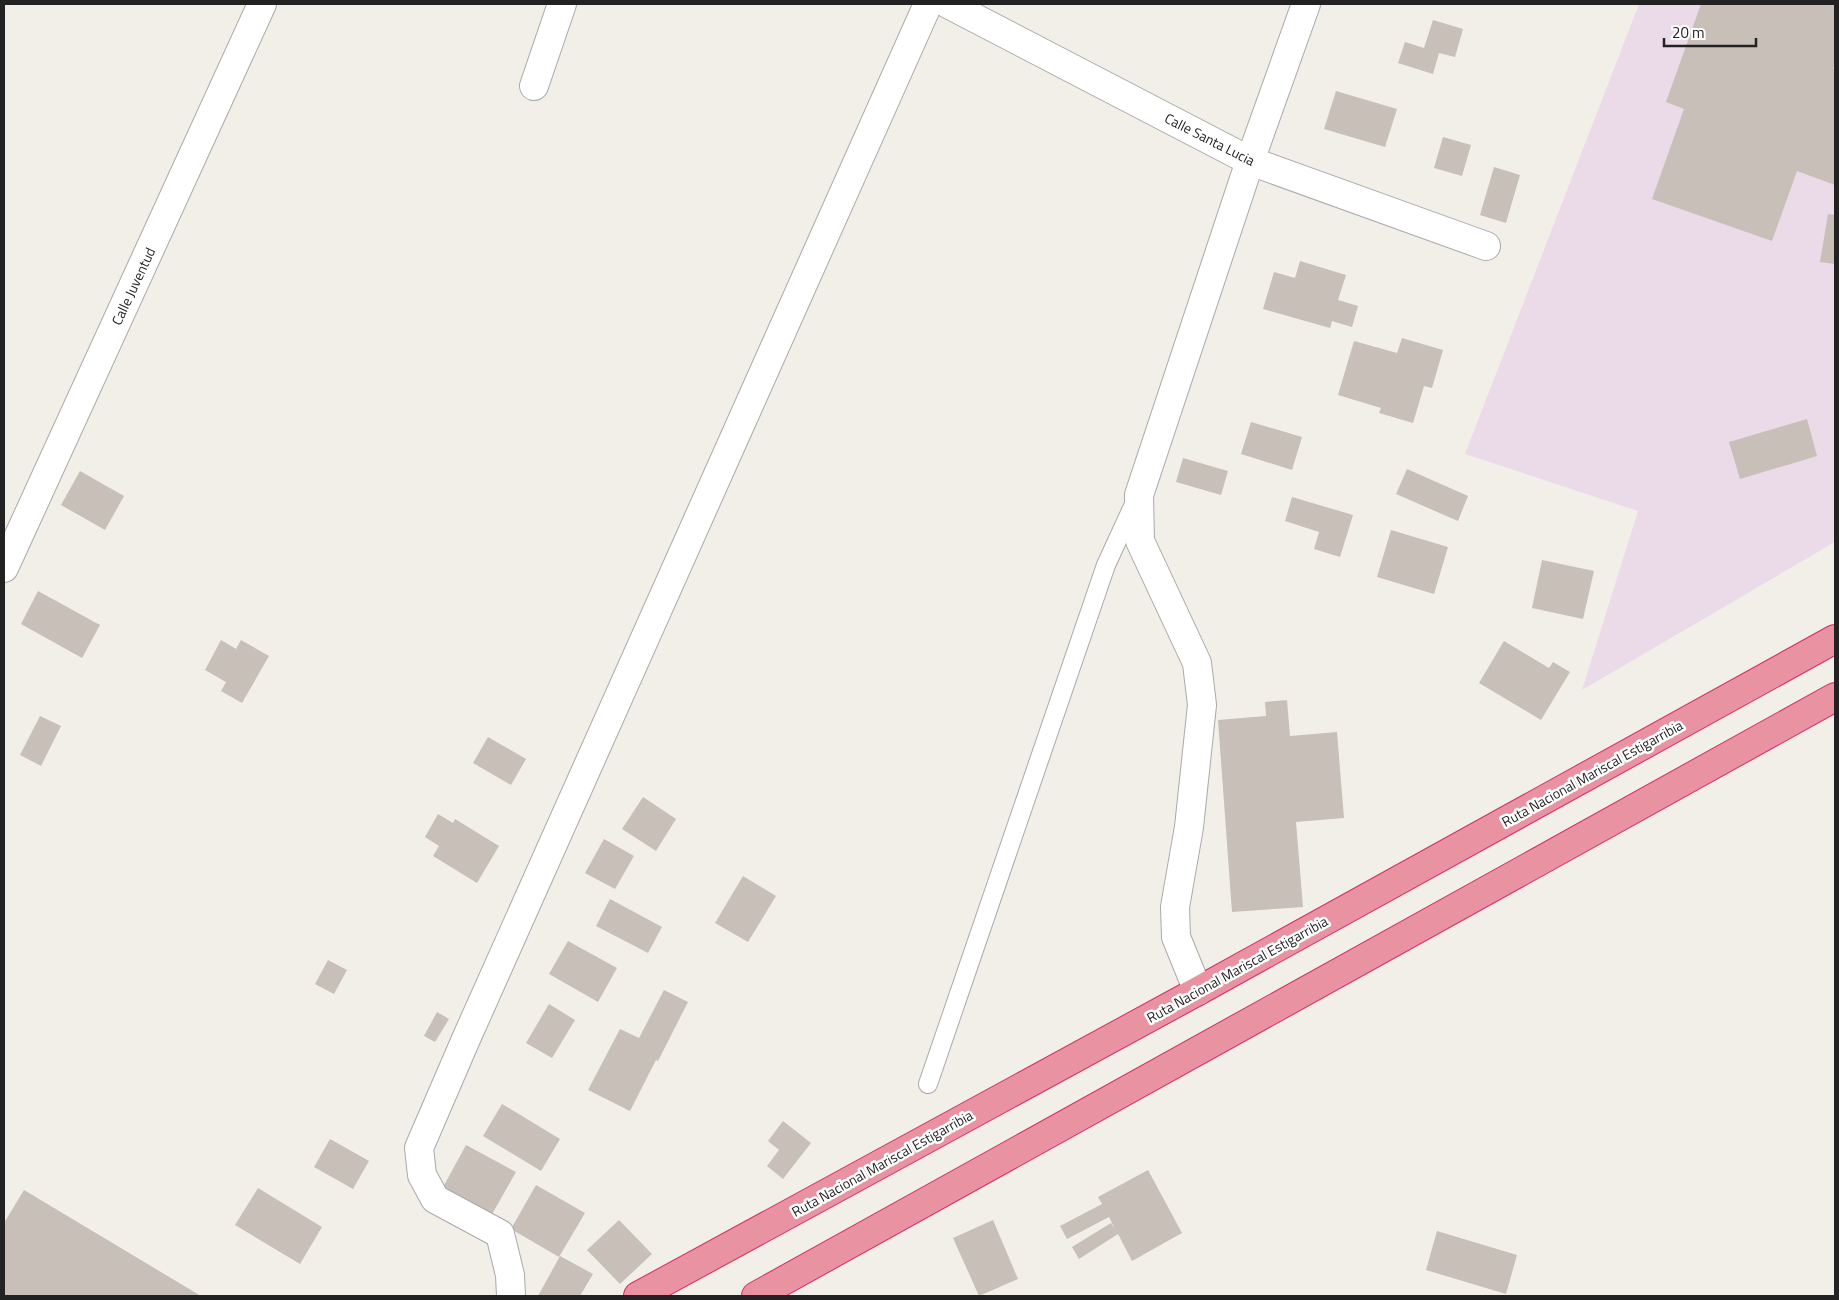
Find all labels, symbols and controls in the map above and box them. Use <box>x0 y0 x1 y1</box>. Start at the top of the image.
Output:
scale bar <box>1664 15 1756 47</box>
text: 20 m <box>1672 21 1705 44</box>
street label: Calle Santa Lucia <box>1161 107 1259 171</box>
street label: Calle Juventud <box>106 244 160 328</box>
street label: Ruta Nacional Mariscal Estigarribia <box>1498 714 1686 832</box>
street label: Ruta Nacional Mariscal Estigarribia <box>1143 910 1331 1028</box>
street label: Ruta Nacional Mariscal Estigarribia <box>788 1104 976 1222</box>

